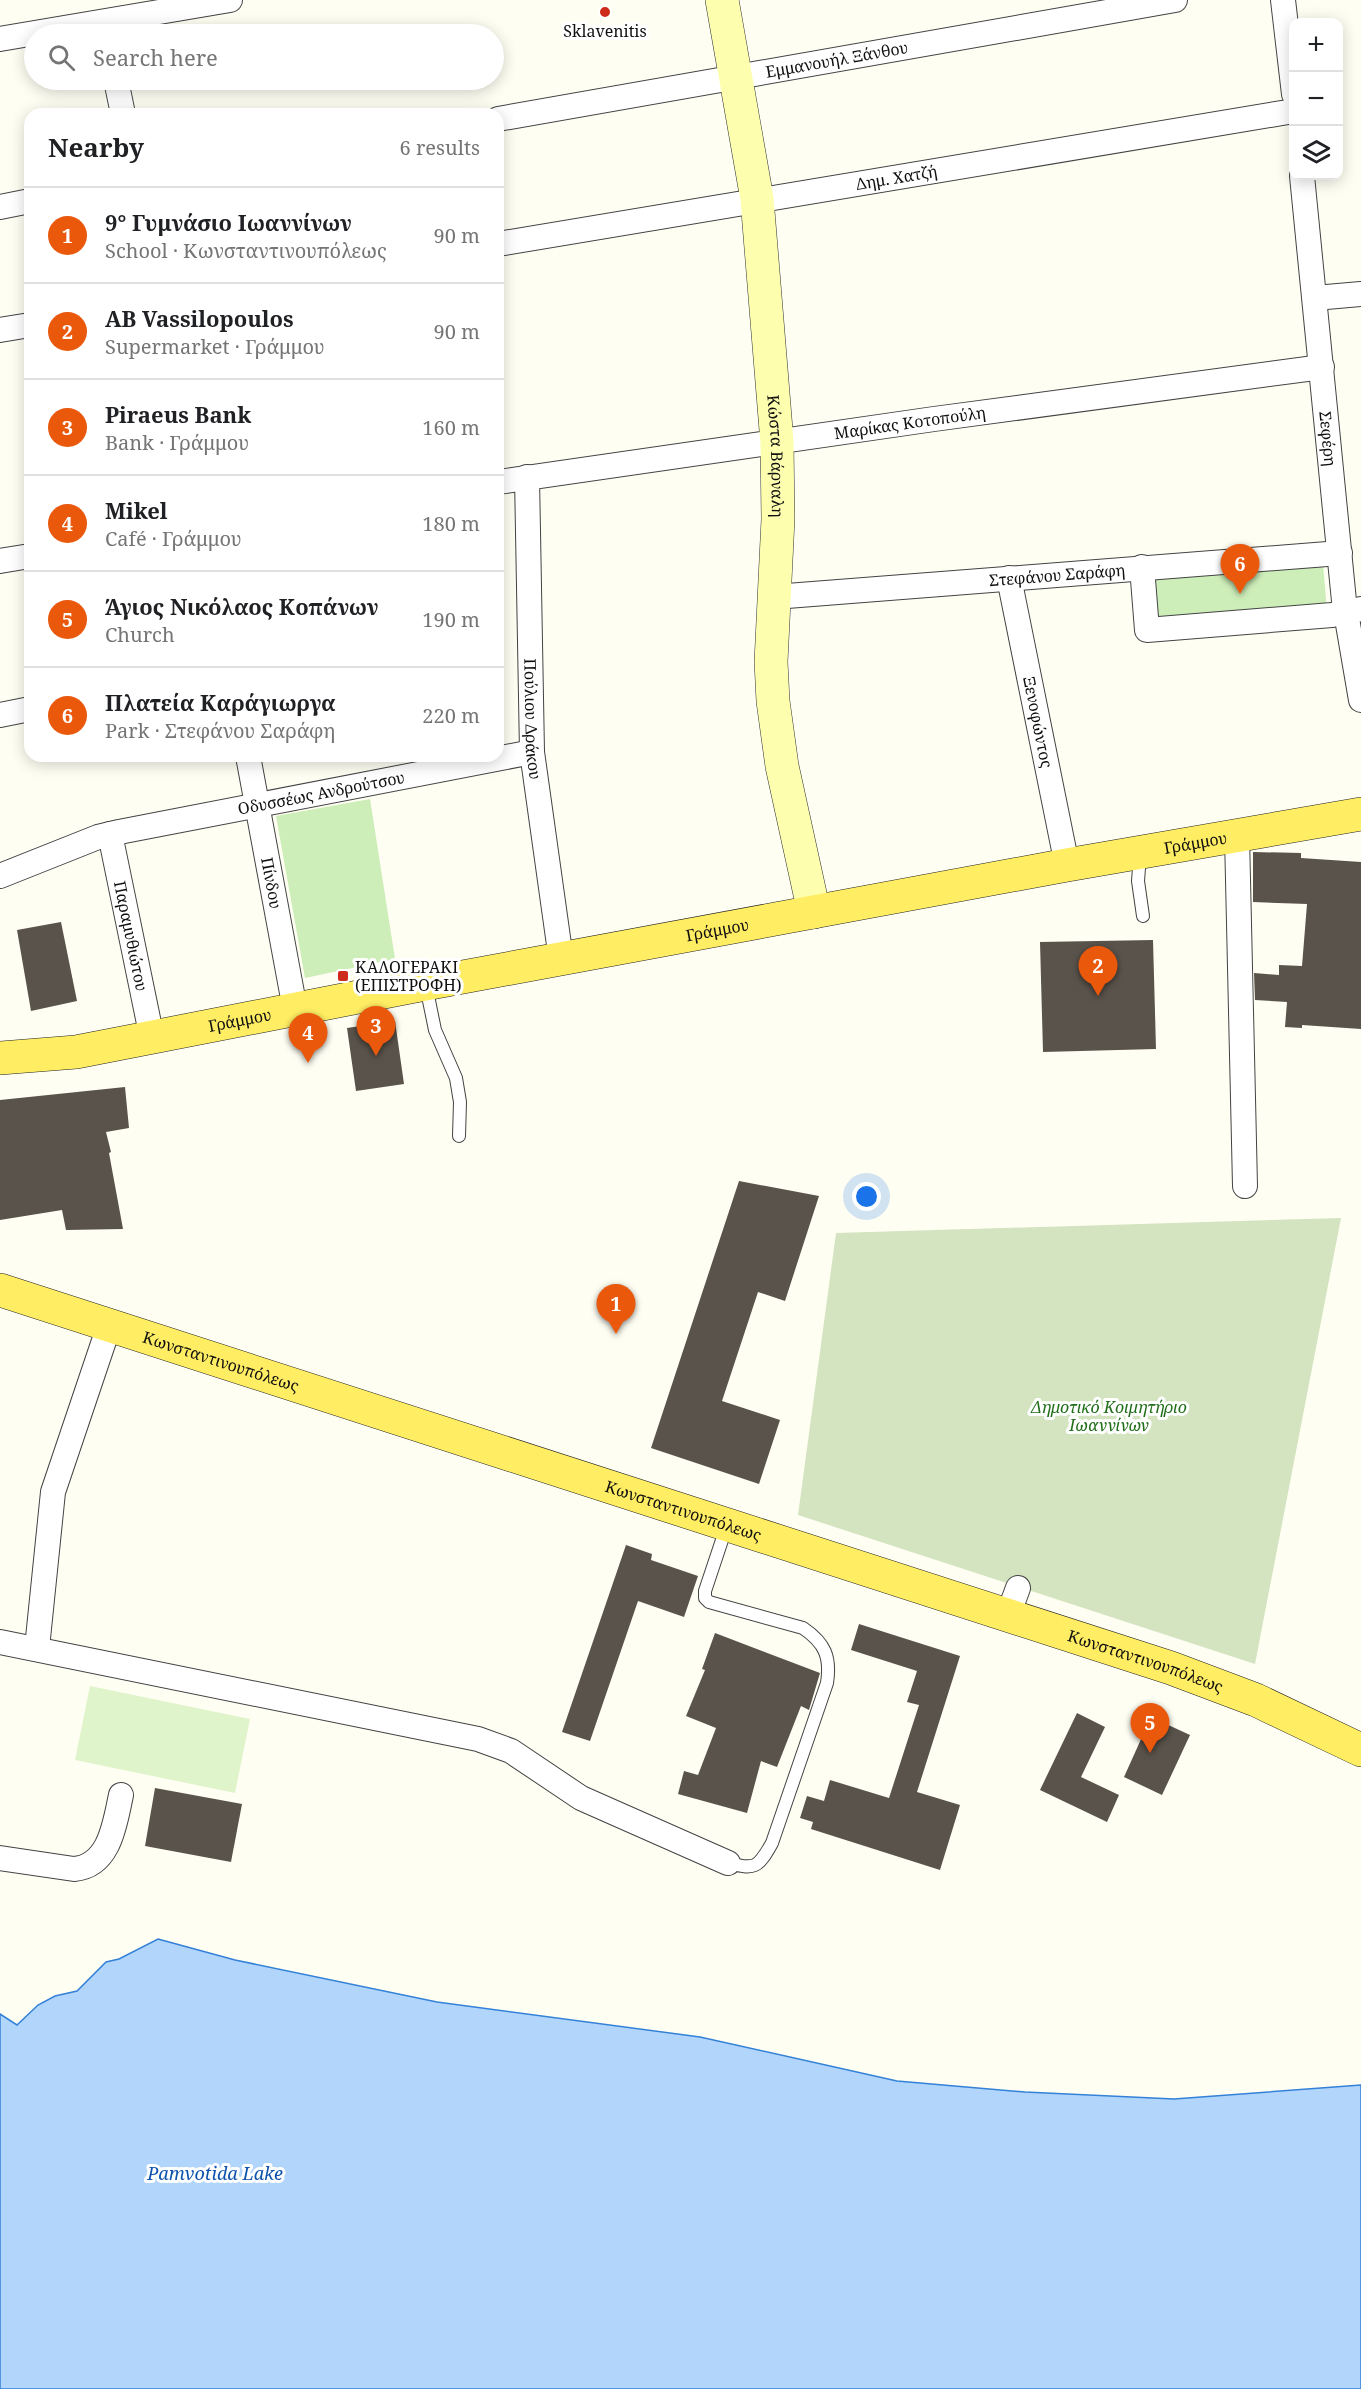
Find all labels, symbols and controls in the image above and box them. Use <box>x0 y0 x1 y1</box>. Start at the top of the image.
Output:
marker: Sklavenitis <box>598 5 612 19</box>
map controls <box>1289 18 1343 180</box>
button: + <box>1289 18 1343 72</box>
place label: Sklavenitis <box>563 20 647 42</box>
search box <box>24 24 504 90</box>
street label: Εμμανουήλ Ξάνθου <box>764 36 910 83</box>
icon: search <box>45 41 78 74</box>
text: Search here <box>93 42 218 72</box>
button: − <box>1289 72 1343 126</box>
button: layers <box>1289 126 1343 180</box>
text: Nearby <box>48 129 144 165</box>
text: 6 results <box>400 134 480 161</box>
street label: Δημ. Χατζή <box>854 160 939 195</box>
text: 9° Γυμνάσιο Ιωαννίνων <box>105 207 352 237</box>
text: 1 <box>62 222 73 249</box>
text: 90 m <box>434 222 480 249</box>
text: School · Κωνσταντινουπόλεως <box>105 237 387 264</box>
text: AB Vassilopoulos <box>105 303 294 333</box>
text: 2 <box>62 318 73 345</box>
text: 90 m <box>434 318 480 345</box>
text: Supermarket · Γράμμου <box>105 333 325 360</box>
street label: Κώστα Βάρναλη <box>762 394 789 518</box>
text: Piraeus Bank <box>105 399 251 429</box>
street label: Μαρίκας Κοτοπούλη <box>833 401 987 444</box>
street label: Σεφέρη <box>1314 410 1342 467</box>
text: 3 <box>62 414 73 441</box>
text: 160 m <box>422 414 480 441</box>
text: Bank · Γράμμου <box>105 429 249 456</box>
text: Mikel <box>105 495 168 525</box>
text: 4 <box>62 510 73 537</box>
text: 180 m <box>422 510 480 537</box>
text: Café · Γράμμου <box>105 525 242 552</box>
pin: 6 <box>1220 544 1260 594</box>
street label: Στεφάνου Σαράφη <box>988 559 1126 591</box>
text: Άγιος Νικόλαος Κοπάνων <box>105 591 379 621</box>
text: 5 <box>62 606 73 633</box>
text: 190 m <box>422 606 480 633</box>
text: Church <box>105 621 175 648</box>
street label: Πούλιου Δράκου <box>519 658 547 781</box>
street label: Ξενοφώντος <box>1018 674 1058 770</box>
text: Πλατεία Καράγιωργα <box>105 687 336 717</box>
text: 6 <box>62 702 73 729</box>
text: 220 m <box>422 702 480 729</box>
text: Park · Στεφάνου Σαράφη <box>105 717 335 744</box>
street label: Οδυσσέως Ανδρούτσου <box>236 766 407 820</box>
street label: Γράμμου <box>1162 826 1229 859</box>
street label: Πίνδου <box>256 855 287 910</box>
street label: Παραμυθιώτου <box>109 879 153 993</box>
street label: Γράμμου <box>684 913 751 946</box>
pin: 2 <box>1078 946 1118 996</box>
place label: ΚΑΛΟΓΕΡΑΚΙ (ΕΠΙΣΤΡΟΦΗ) <box>355 956 461 996</box>
marker: ΚΑΛΟΓΕΡΑΚΙ (ΕΠΙΣΤΡΟΦΗ) <box>336 969 350 983</box>
street label: Γράμμου <box>206 1003 273 1037</box>
pin: 3 <box>356 1006 395 1056</box>
pin: 4 <box>288 1014 328 1063</box>
your location <box>852 1182 881 1211</box>
pin: 1 <box>596 1284 636 1334</box>
street label: Κωνσταντινουπόλεως <box>140 1326 302 1397</box>
park label: Δημοτικό Κοιμητήριο Ιωαννίνων <box>1030 1396 1187 1436</box>
street label: Κωνσταντινουπόλεως <box>602 1475 764 1546</box>
street label: Κωνσταντινουπόλεως <box>1065 1624 1227 1698</box>
pin: 5 <box>1130 1704 1170 1753</box>
water label: Pamvotida Lake <box>146 2161 283 2185</box>

